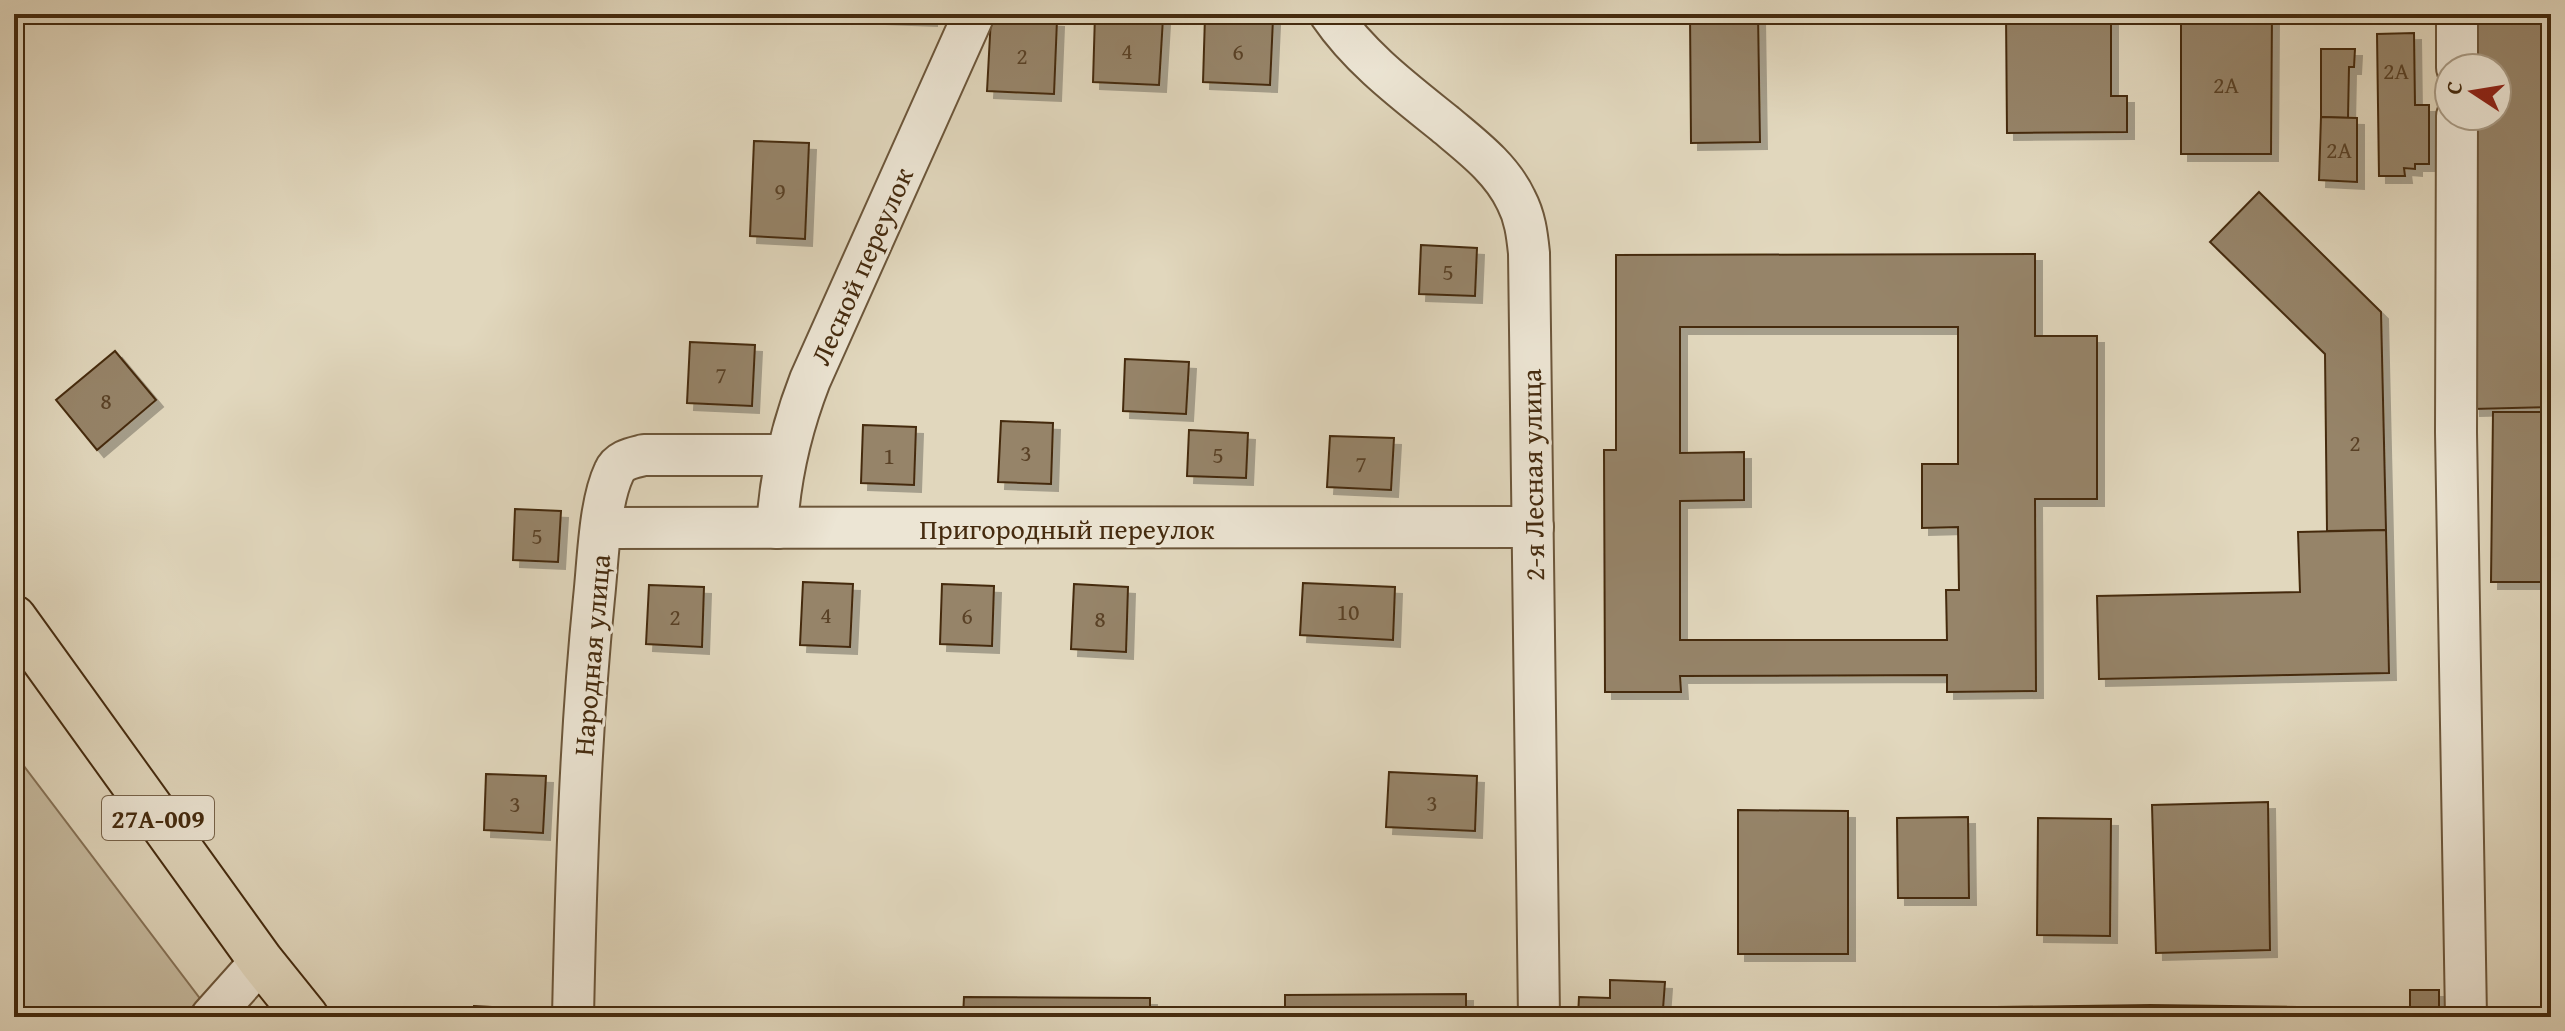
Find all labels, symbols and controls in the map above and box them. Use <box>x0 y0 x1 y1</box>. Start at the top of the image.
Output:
house number: 4 <box>1121 33 1133 68</box>
house number: 6 <box>1232 34 1244 69</box>
house number: 2 <box>1016 38 1028 73</box>
north arrow <box>2433 52 2513 132</box>
house number: 2А <box>2383 53 2410 88</box>
house number: 2А <box>2213 67 2240 102</box>
text: С <box>2436 78 2470 97</box>
house number: 2А <box>2326 132 2353 167</box>
street label: Лесной переулок <box>799 160 923 371</box>
house number: 9 <box>774 173 786 208</box>
house number: 5 <box>1442 254 1454 289</box>
house number: 7 <box>715 357 727 392</box>
street label: 2-я Лесная улица <box>1510 368 1554 581</box>
house number: 8 <box>100 383 112 418</box>
house number: 2 <box>2349 425 2361 460</box>
house number: 3 <box>1020 435 1032 470</box>
house number: 5 <box>1212 437 1224 472</box>
house number: 1 <box>883 438 895 473</box>
house number: 7 <box>1355 446 1367 481</box>
street label: Пригородный переулок <box>920 508 1215 549</box>
house number: 5 <box>531 518 543 553</box>
street label: Народная улица <box>562 552 620 757</box>
house number: 10 <box>1336 594 1360 629</box>
house number: 4 <box>820 597 832 632</box>
house number: 6 <box>961 598 973 633</box>
house number: 2 <box>669 599 681 634</box>
house number: 8 <box>1094 601 1106 636</box>
house number: 3 <box>1426 785 1438 820</box>
house number: 3 <box>509 786 521 821</box>
road number: 27А-009 <box>102 796 214 840</box>

